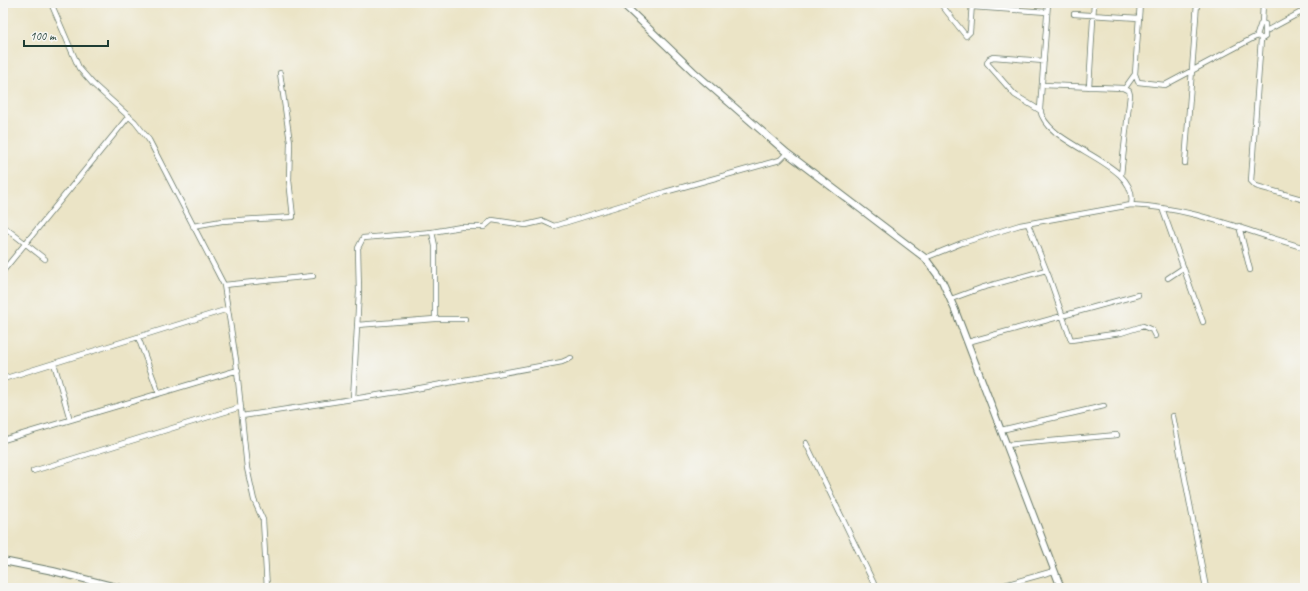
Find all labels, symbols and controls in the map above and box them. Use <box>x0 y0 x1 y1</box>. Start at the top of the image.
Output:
scale bar <box>24 22 108 48</box>
text: 100 m <box>30 28 57 44</box>

